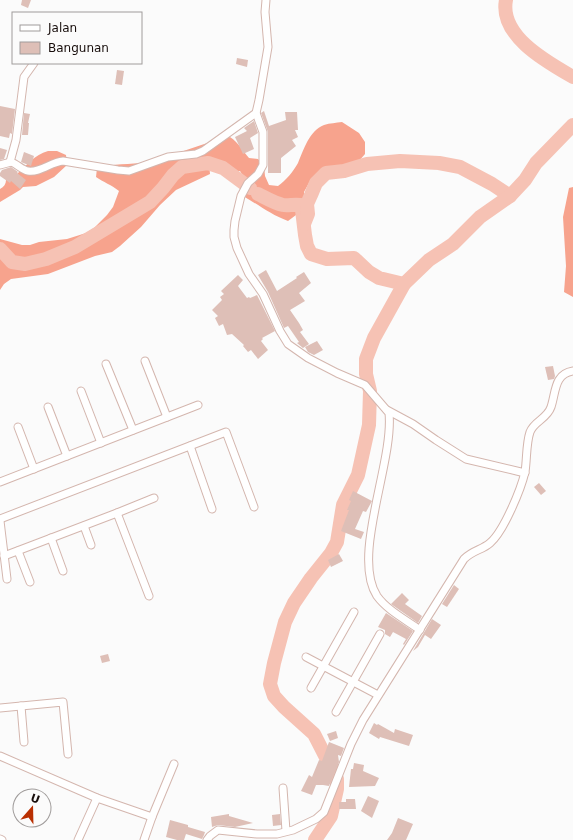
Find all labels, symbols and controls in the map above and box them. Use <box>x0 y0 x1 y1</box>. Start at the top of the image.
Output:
legend <box>12 12 142 64</box>
text: Jalan <box>47 21 77 35</box>
text: Bangunan <box>48 41 109 55</box>
north arrow <box>12 788 52 828</box>
text: U <box>29 791 42 807</box>

